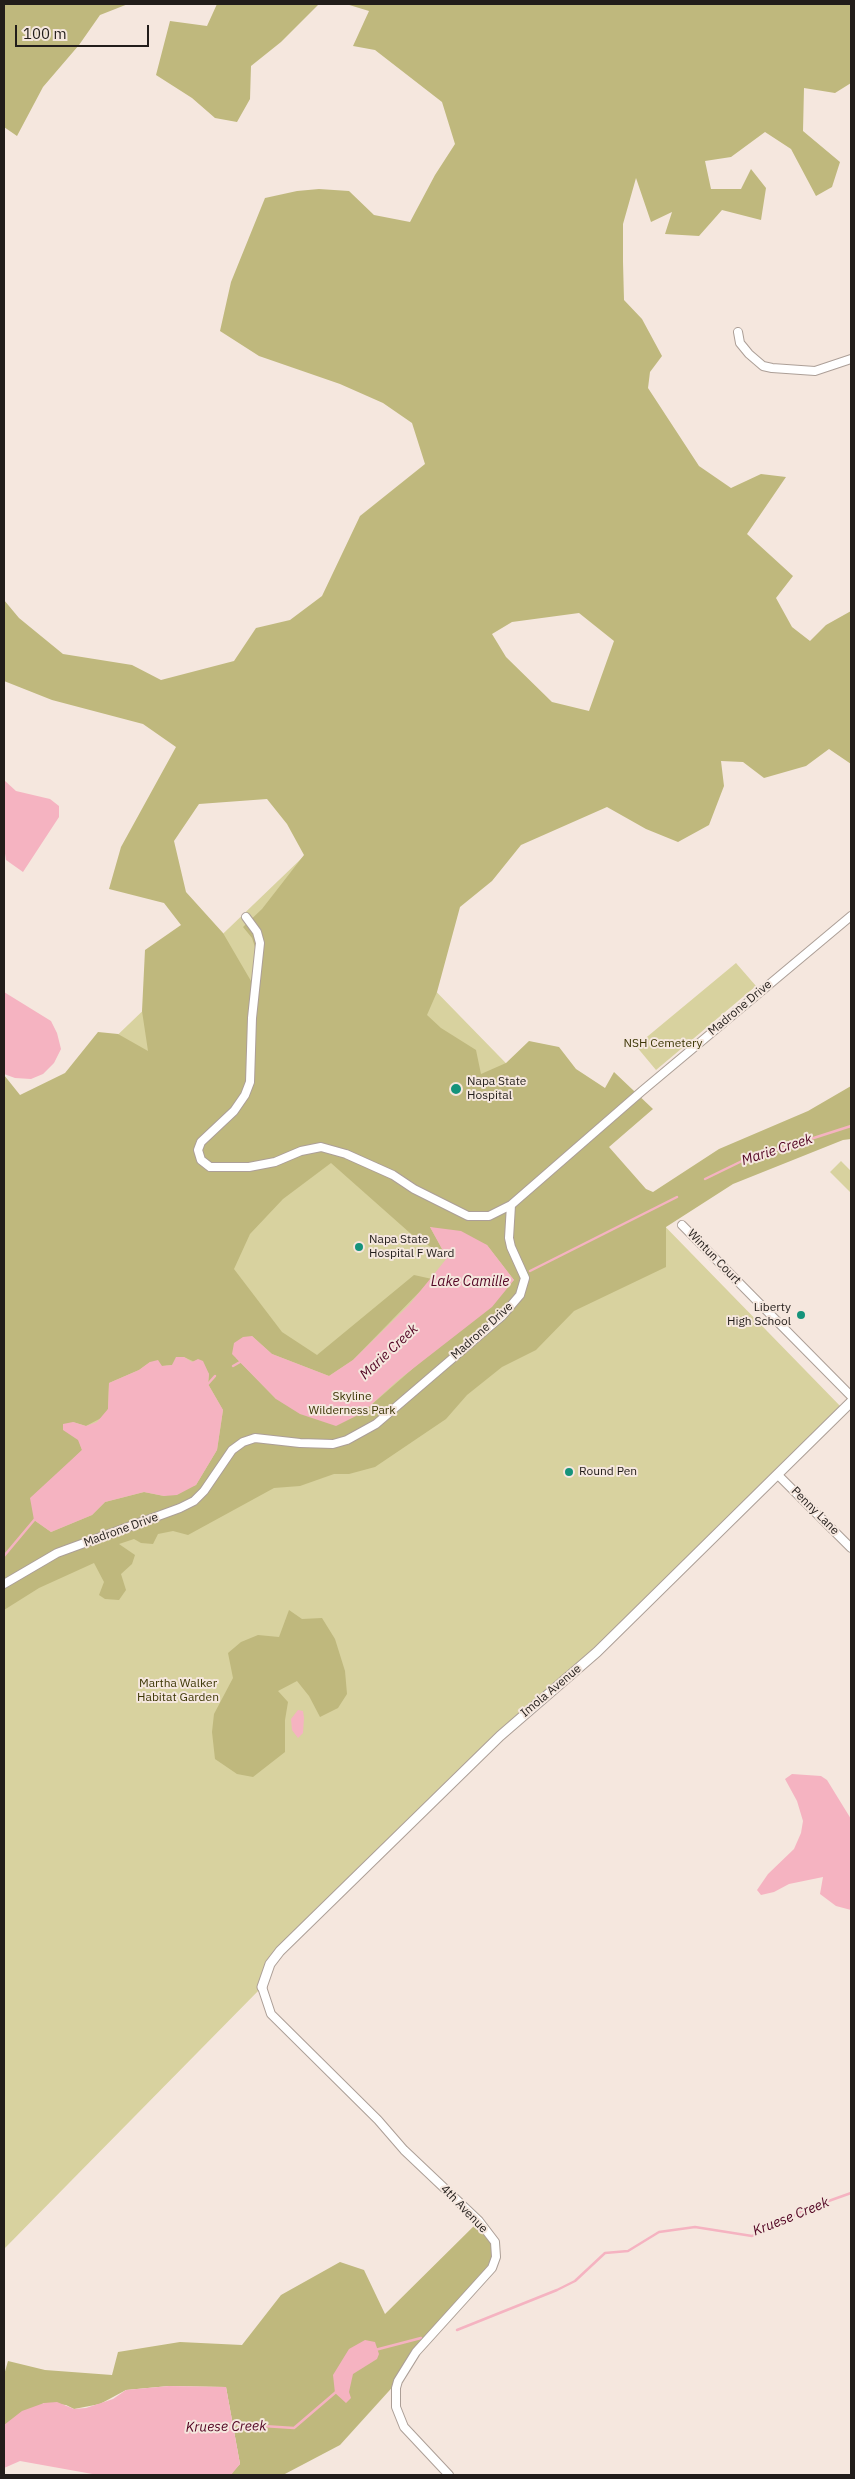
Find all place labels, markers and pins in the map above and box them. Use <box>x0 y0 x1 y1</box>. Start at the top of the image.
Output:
place label: Napa State Hospital <box>467 1075 526 1103</box>
marker: Napa State Hospital <box>449 1082 463 1096</box>
place label: Napa State Hospital F Ward <box>369 1233 455 1261</box>
marker: Napa State Hospital F Ward <box>353 1241 365 1253</box>
place label: Liberty High School <box>727 1301 791 1329</box>
marker: Liberty High School <box>795 1309 807 1321</box>
place label: Round Pen <box>579 1465 637 1479</box>
marker: Round Pen <box>563 1466 575 1478</box>

